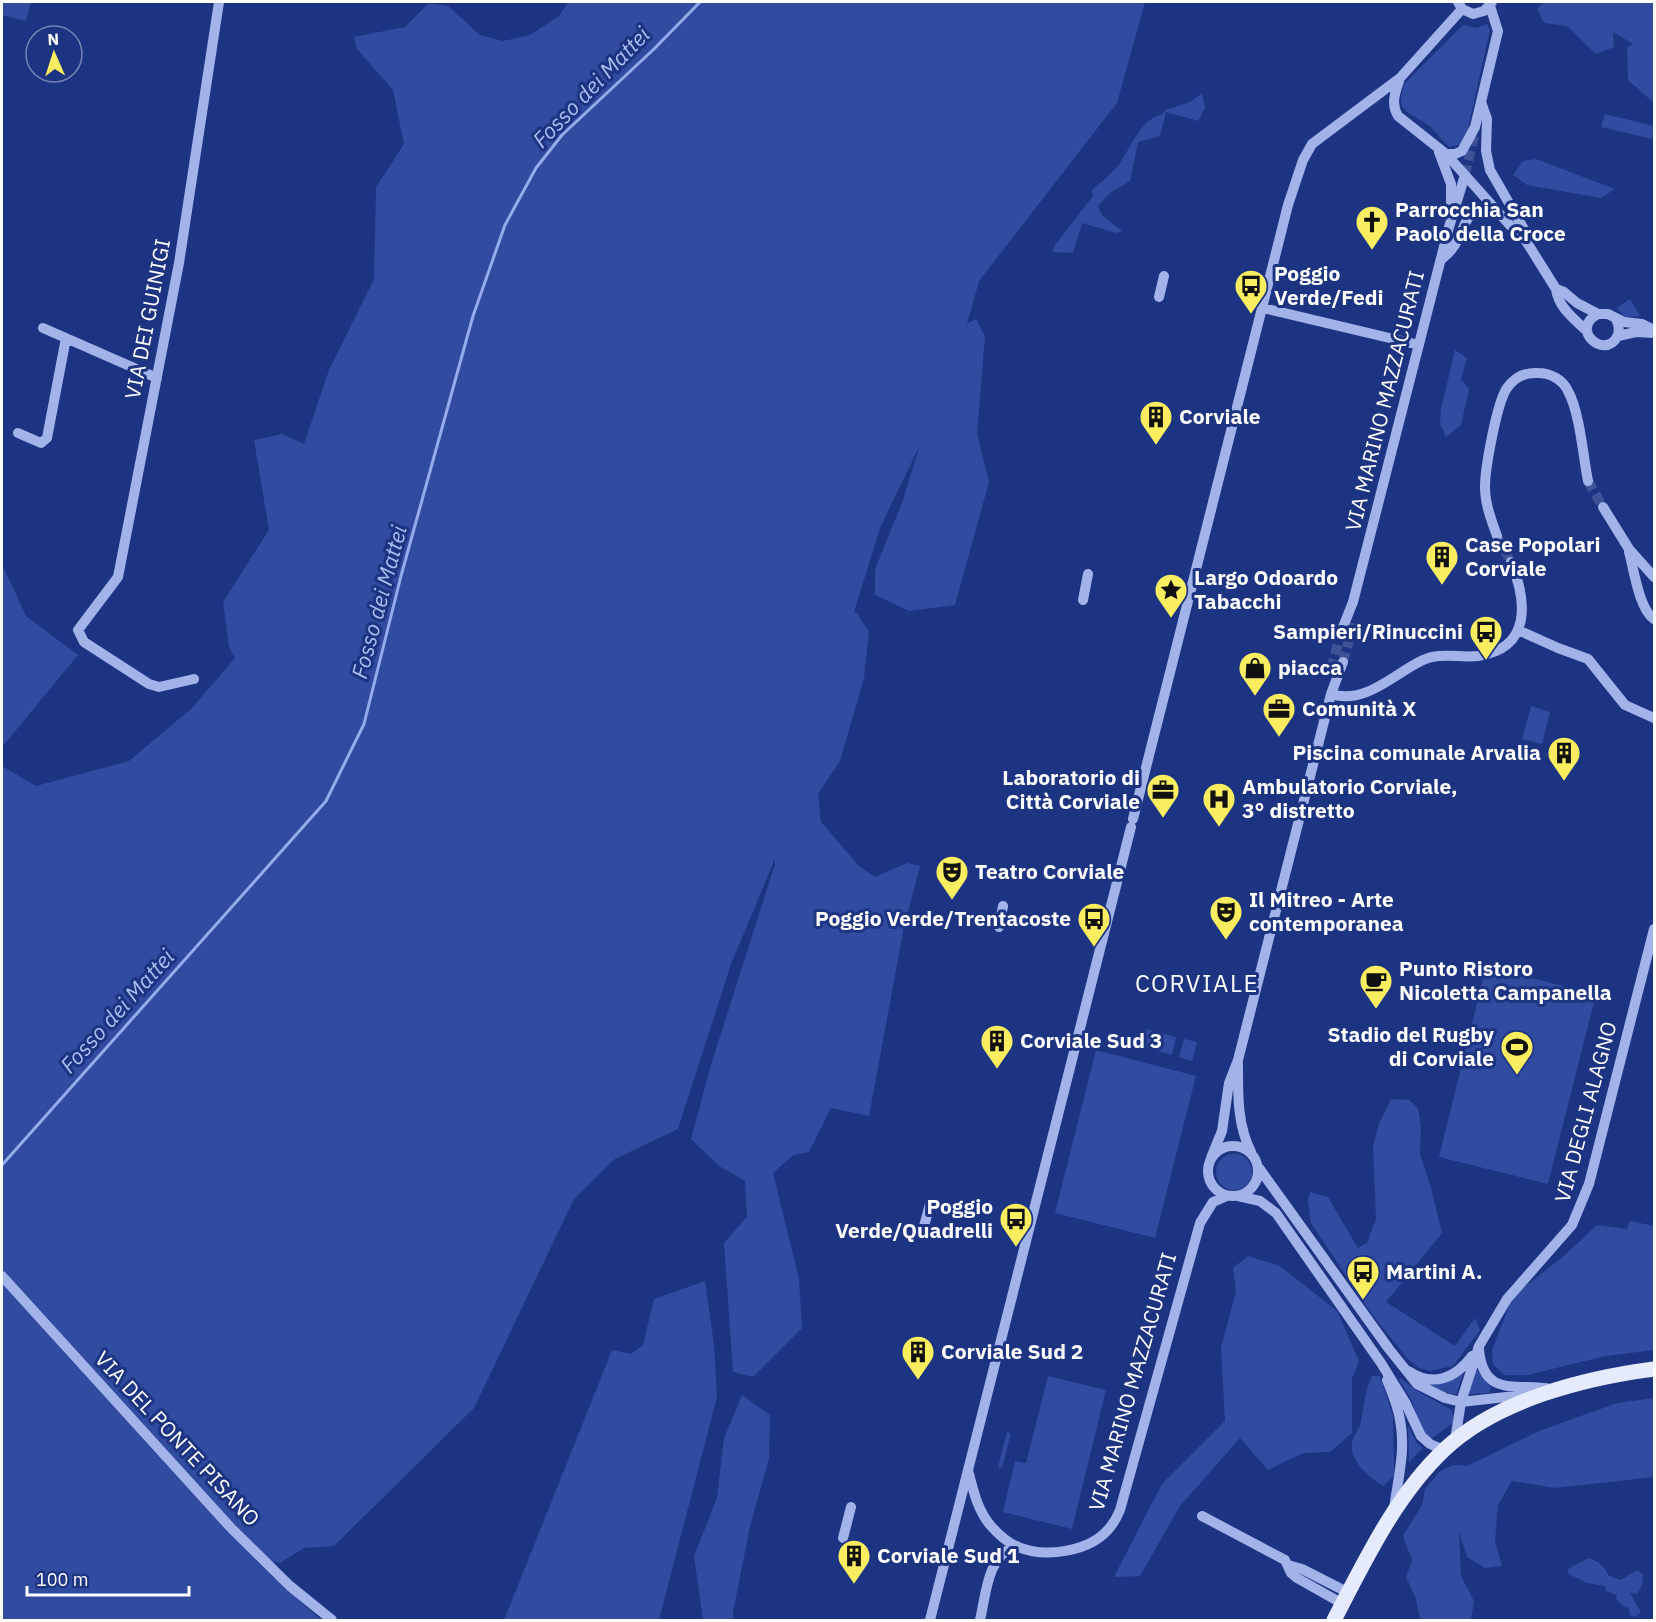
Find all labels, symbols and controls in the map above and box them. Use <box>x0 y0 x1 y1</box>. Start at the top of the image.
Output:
water label: Fosso dei Mattei <box>526 20 656 153</box>
north arrow <box>24 24 84 84</box>
text: N <box>47 29 60 49</box>
place label: Parrocchia San Paolo della Croce <box>1395 195 1566 247</box>
church icon: Parrocchia San Paolo della Croce <box>1354 204 1390 251</box>
street label: VIA DEI GUINIGI <box>118 236 176 401</box>
place label: Poggio Verde/Fedi <box>1274 259 1384 311</box>
street label: VIA MARINO MAZZACURATI <box>1338 267 1430 534</box>
bus stop icon: Poggio Verde/Fedi <box>1233 268 1269 315</box>
building icon: Corviale <box>1138 399 1174 446</box>
place label: Corviale <box>1179 402 1261 430</box>
water label: Fosso dei Mattei <box>344 522 413 682</box>
place label: Case Popolari Corviale <box>1465 530 1601 582</box>
building icon: Case Popolari Corviale <box>1424 539 1460 586</box>
place label: Largo Odoardo Tabacchi <box>1194 563 1338 615</box>
place icon: Largo Odoardo Tabacchi <box>1153 572 1189 619</box>
bus stop icon: Sampieri/Rinuccini <box>1468 614 1504 661</box>
place label: Sampieri/Rinuccini <box>1273 617 1463 645</box>
shop icon: piacca <box>1237 650 1273 697</box>
place label: piacca <box>1278 653 1342 681</box>
office icon: Comunità X <box>1261 691 1297 738</box>
place label: Comunità X <box>1302 694 1416 722</box>
building icon: Piscina comunale Arvalia <box>1546 735 1582 782</box>
place label: Piscina comunale Arvalia <box>1292 738 1541 766</box>
place label: Laboratorio di Città Corviale <box>1002 763 1140 815</box>
office icon: Laboratorio di Città Corviale <box>1145 772 1181 819</box>
place label: Ambulatorio Corviale, 3° distretto <box>1242 772 1457 824</box>
hospital icon: Ambulatorio Corviale, 3° distretto <box>1201 781 1237 828</box>
theatre icon: Teatro Corviale <box>934 854 970 901</box>
place label: Teatro Corviale <box>975 857 1125 885</box>
place label: Il Mitreo - Arte contemporanea <box>1249 885 1404 937</box>
theatre icon: Il Mitreo - Arte contemporanea <box>1208 894 1244 941</box>
bus stop icon: Poggio Verde/Trentacoste <box>1076 901 1112 948</box>
place label: Poggio Verde/Trentacoste <box>815 904 1071 932</box>
water label: Fosso dei Mattei <box>53 942 180 1079</box>
place label: Punto Ristoro Nicoletta Campanella <box>1399 954 1612 1006</box>
cafe icon: Punto Ristoro Nicoletta Campanella <box>1358 963 1394 1010</box>
district label: CORVIALE <box>1135 967 1259 999</box>
street label: VIA DEGLI ALAGNO <box>1547 1018 1623 1205</box>
place label: Stadio del Rugby di Corviale <box>1328 1020 1495 1072</box>
building icon: Corviale Sud 3 <box>979 1023 1015 1070</box>
place label: Corviale Sud 3 <box>1020 1026 1162 1054</box>
sports icon: Stadio del Rugby di Corviale <box>1499 1029 1535 1076</box>
place label: Poggio Verde/Quadrelli <box>835 1192 993 1244</box>
bus stop icon: Poggio Verde/Quadrelli <box>998 1201 1034 1248</box>
street label: VIA MARINO MAZZACURATI <box>1082 1249 1182 1514</box>
bus stop icon: Martini A. <box>1345 1254 1381 1301</box>
place label: Martini A. <box>1386 1257 1483 1285</box>
building icon: Corviale Sud 2 <box>900 1334 936 1381</box>
place label: Corviale Sud 2 <box>941 1337 1083 1365</box>
street label: VIA DEL PONTE PISANO <box>89 1345 266 1532</box>
building icon: Corviale Sud 1 <box>836 1538 872 1585</box>
place label: Corviale Sud 1 <box>877 1541 1020 1569</box>
scale bar <box>27 1559 189 1597</box>
text: 100 m <box>36 1568 88 1591</box>

